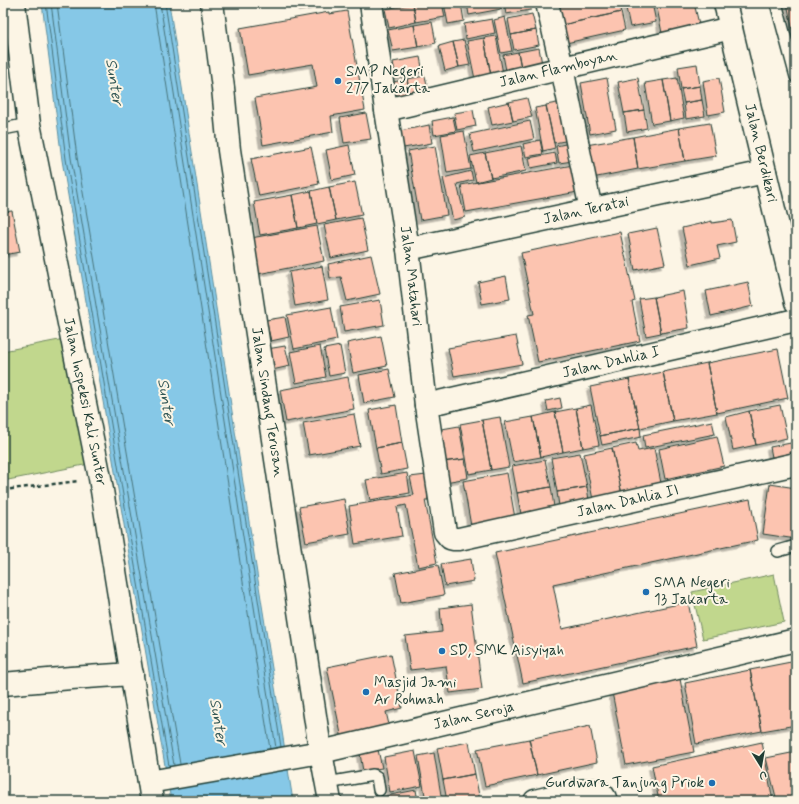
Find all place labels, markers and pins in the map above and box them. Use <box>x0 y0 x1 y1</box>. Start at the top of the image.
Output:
place label: SMP Negeri 277 Jakarta <box>346 62 431 99</box>
marker: SMP Negeri 277 Jakarta <box>333 76 343 86</box>
place label: SMA Negeri 13 Jakarta <box>654 573 730 610</box>
marker: SMA Negeri 13 Jakarta <box>641 587 651 597</box>
place label: SD, SMK Aisyiyah <box>450 641 564 661</box>
marker: SD, SMK Aisyiyah <box>437 646 447 656</box>
place label: Masjid Jami Ar Rohmah <box>374 673 456 710</box>
marker: Masjid Jami Ar Rohmah <box>361 687 371 697</box>
place label: Gurdwara Tanjung Priok <box>545 773 704 793</box>
marker: Gurdwara Tanjung Priok <box>707 778 717 788</box>

